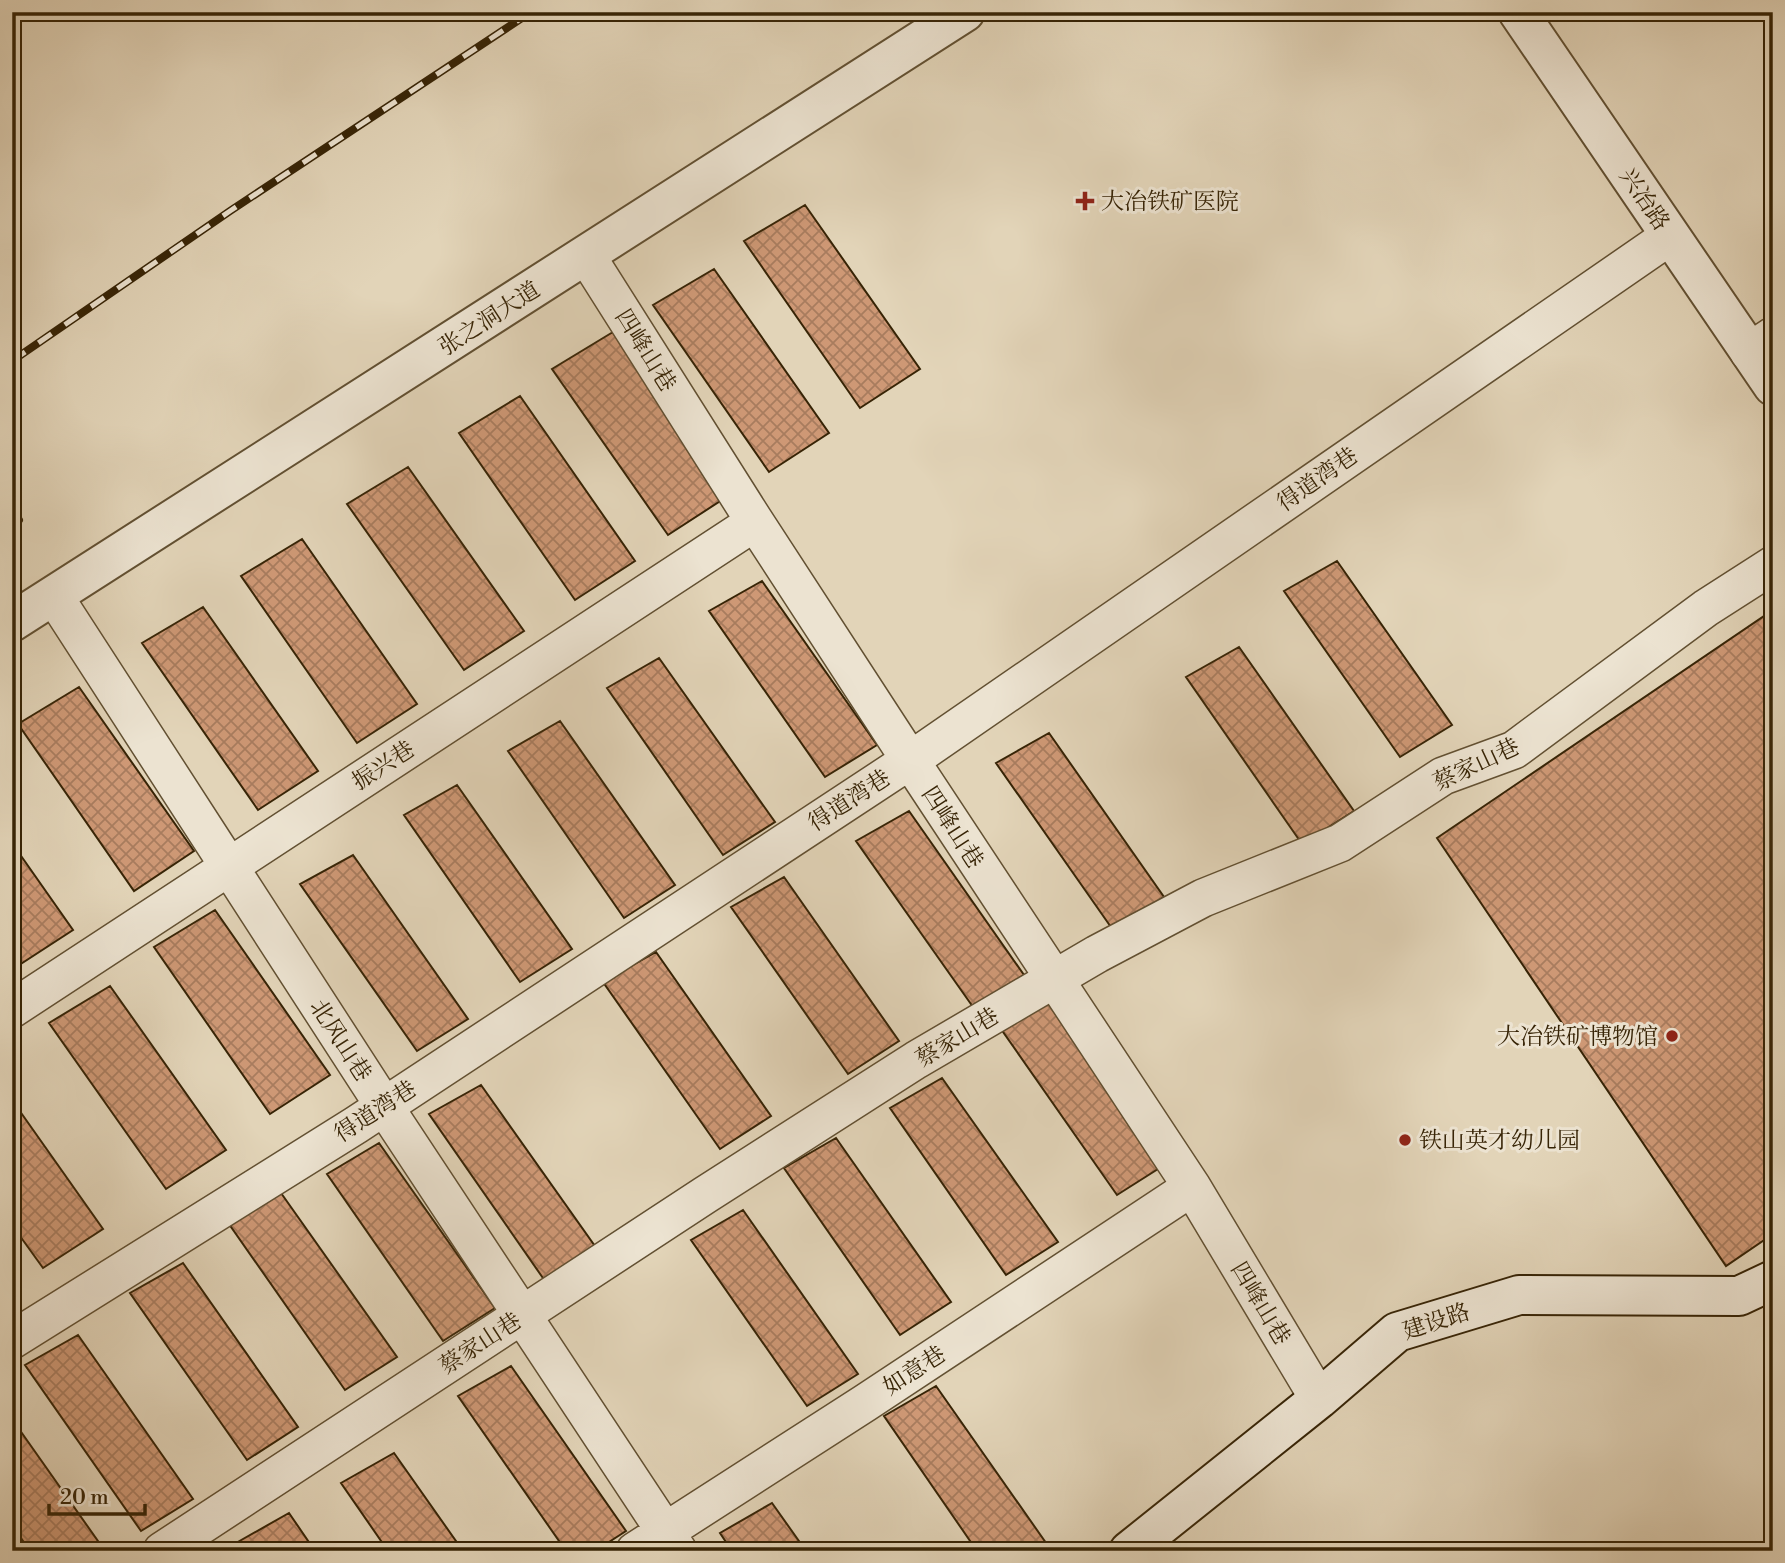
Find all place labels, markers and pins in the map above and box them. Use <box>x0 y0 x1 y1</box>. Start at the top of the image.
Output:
place label: 大冶铁矿医院 <box>1101 188 1239 216</box>
marker: 大冶铁矿医院 <box>1075 191 1095 211</box>
place label: 大冶铁矿博物馆 <box>1497 1023 1658 1051</box>
marker: 大冶铁矿博物馆 <box>1664 1028 1680 1044</box>
place label: 铁山英才幼儿园 <box>1419 1127 1580 1155</box>
marker: 铁山英才幼儿园 <box>1397 1132 1413 1148</box>

